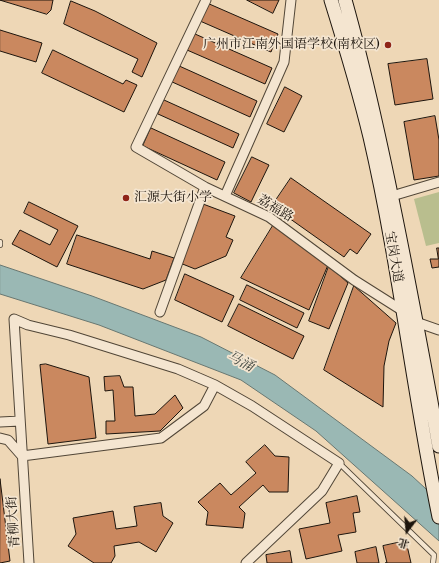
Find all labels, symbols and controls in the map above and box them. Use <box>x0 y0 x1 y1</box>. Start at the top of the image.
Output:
place label: 广州市江南外国语学校(南校区) <box>203 37 380 53</box>
marker: 广州市江南外国语学校(南校区) <box>383 40 393 50</box>
place label: 汇源大街小学 <box>134 190 212 206</box>
street label: 荔福路 <box>254 192 296 226</box>
marker: 汇源大街小学 <box>121 193 131 203</box>
street label: 宝岗大道 <box>381 230 405 284</box>
water label: 马涌 <box>224 348 256 376</box>
street label: 青柳大街 <box>4 496 24 548</box>
north arrow <box>387 511 427 551</box>
text: 北 <box>396 534 411 551</box>

